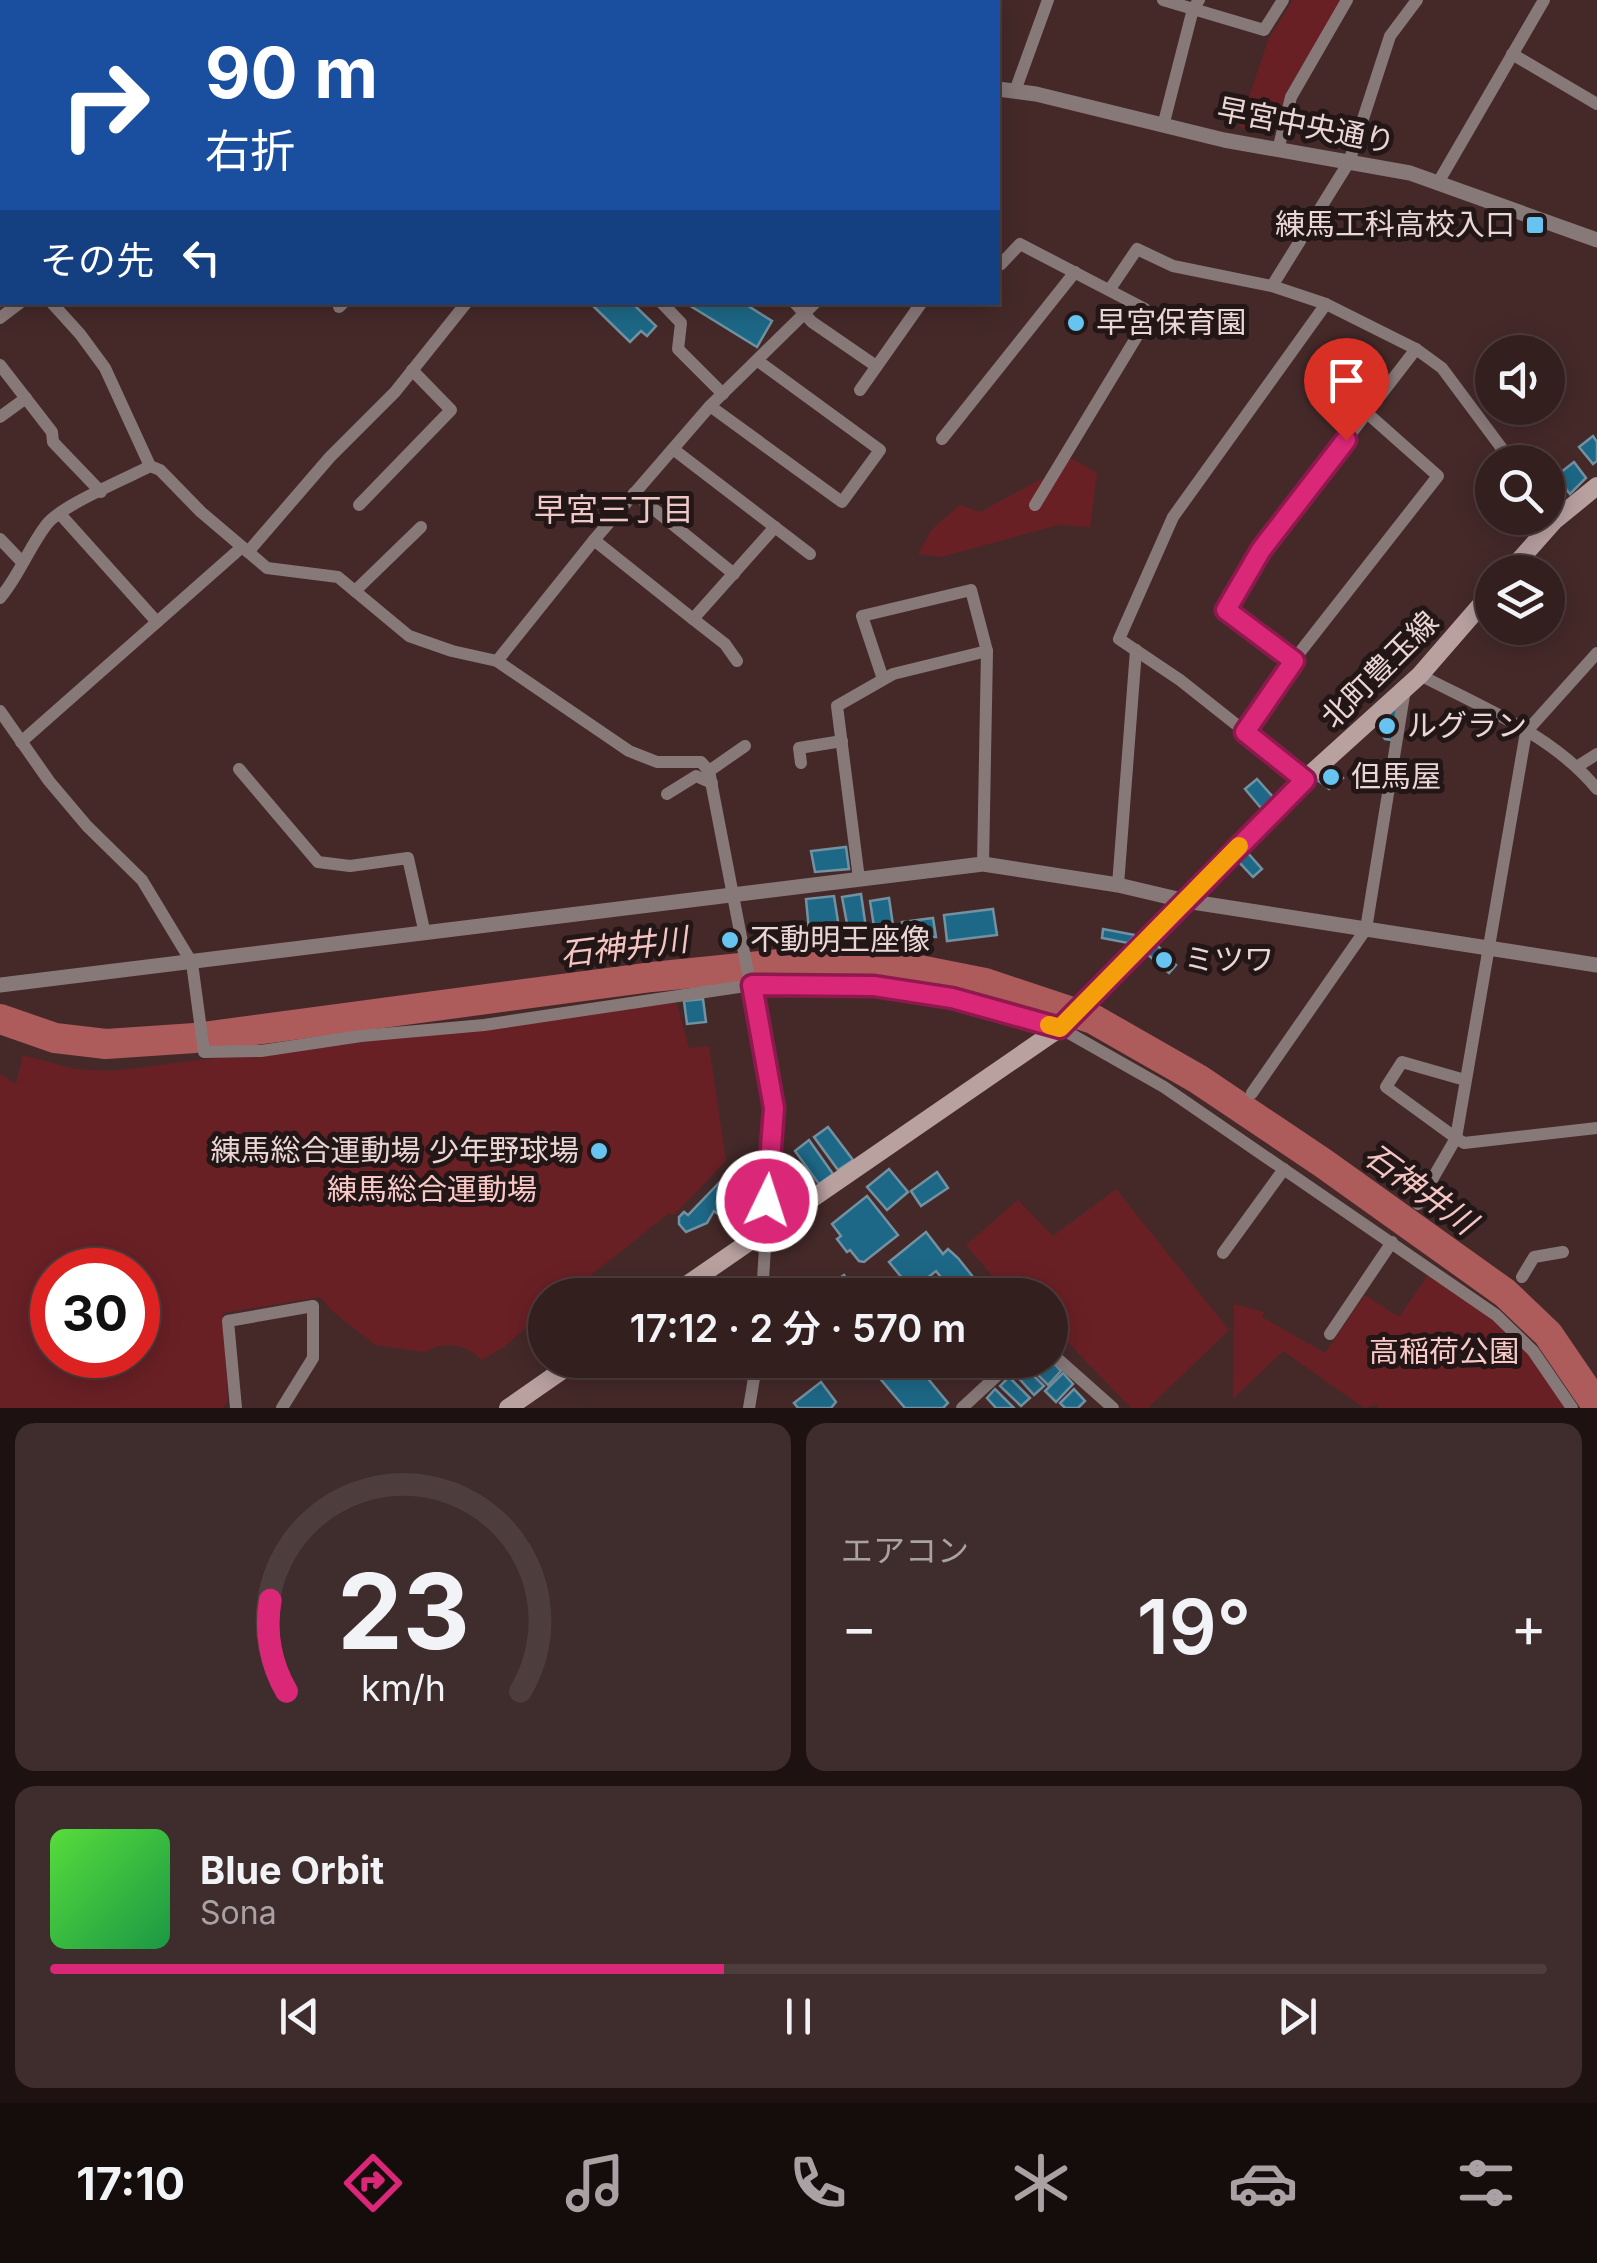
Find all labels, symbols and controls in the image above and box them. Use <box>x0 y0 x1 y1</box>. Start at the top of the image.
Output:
text: 90 m <box>205 30 378 115</box>
icon: right <box>40 40 170 170</box>
street label: 早宮中央通り <box>1214 90 1398 160</box>
text: 右折 <box>205 123 295 178</box>
place label: 練馬工科高校入口 <box>1275 206 1515 242</box>
marker: 練馬工科高校入口 <box>1524 214 1546 236</box>
icon: left <box>174 230 229 285</box>
text: その先 <box>40 237 154 283</box>
place label: 早宮保育園 <box>1096 304 1246 340</box>
marker: 早宮保育園 <box>1065 312 1087 334</box>
map controls <box>1475 335 1565 645</box>
button: sound <box>1475 335 1565 425</box>
pin <box>1304 338 1389 441</box>
icon: arrive <box>1319 353 1374 408</box>
button: search <box>1475 445 1565 535</box>
district label: 早宮三丁目 <box>534 490 694 529</box>
button: layers <box>1475 555 1565 645</box>
street label: 北町豊玉線 <box>1314 604 1445 735</box>
place label: ルグラン <box>1407 707 1527 743</box>
marker: ルグラン <box>1376 715 1398 737</box>
place label: 但馬屋 <box>1351 758 1441 794</box>
marker: 但馬屋 <box>1320 766 1342 788</box>
water label: 石神井川 <box>558 919 693 974</box>
place label: 不動明王座像 <box>750 921 930 957</box>
marker: 不動明王座像 <box>719 929 741 951</box>
place label: ミツワ <box>1184 941 1274 977</box>
marker: ミツワ <box>1153 949 1175 971</box>
place label: 練馬総合運動場 少年野球場 <box>211 1132 579 1168</box>
water label: 石神井川 <box>1357 1135 1486 1244</box>
marker: 練馬総合運動場 少年野球場 <box>588 1140 610 1162</box>
position arrow <box>715 1149 819 1253</box>
park label: 練馬総合運動場 <box>327 1171 537 1207</box>
speed limit sign: 30 <box>30 1248 160 1378</box>
text: 17:12 · 2 分 · 570 m <box>630 1305 966 1351</box>
park label: 高稲荷公園 <box>1369 1333 1519 1369</box>
text: エアコン <box>841 1531 969 1570</box>
text: 23 <box>337 1548 469 1674</box>
text: 19° <box>1137 1581 1251 1672</box>
text: − <box>841 1594 877 1660</box>
text: + <box>1511 1594 1547 1660</box>
text: km/h <box>361 1666 445 1710</box>
text: Blue Orbit <box>200 1847 384 1893</box>
text: Sona <box>200 1893 277 1932</box>
icon: previous <box>272 1989 327 2044</box>
icon: pause <box>771 1989 826 2044</box>
icon: next <box>1270 1989 1325 2044</box>
icon: directions <box>338 2148 408 2218</box>
icon: music <box>560 2148 630 2218</box>
icon: phone <box>783 2148 853 2218</box>
icon: climate <box>1006 2148 1076 2218</box>
icon: car <box>1228 2148 1298 2218</box>
icon: filters <box>1451 2148 1521 2218</box>
text: 17:10 <box>76 2156 185 2211</box>

